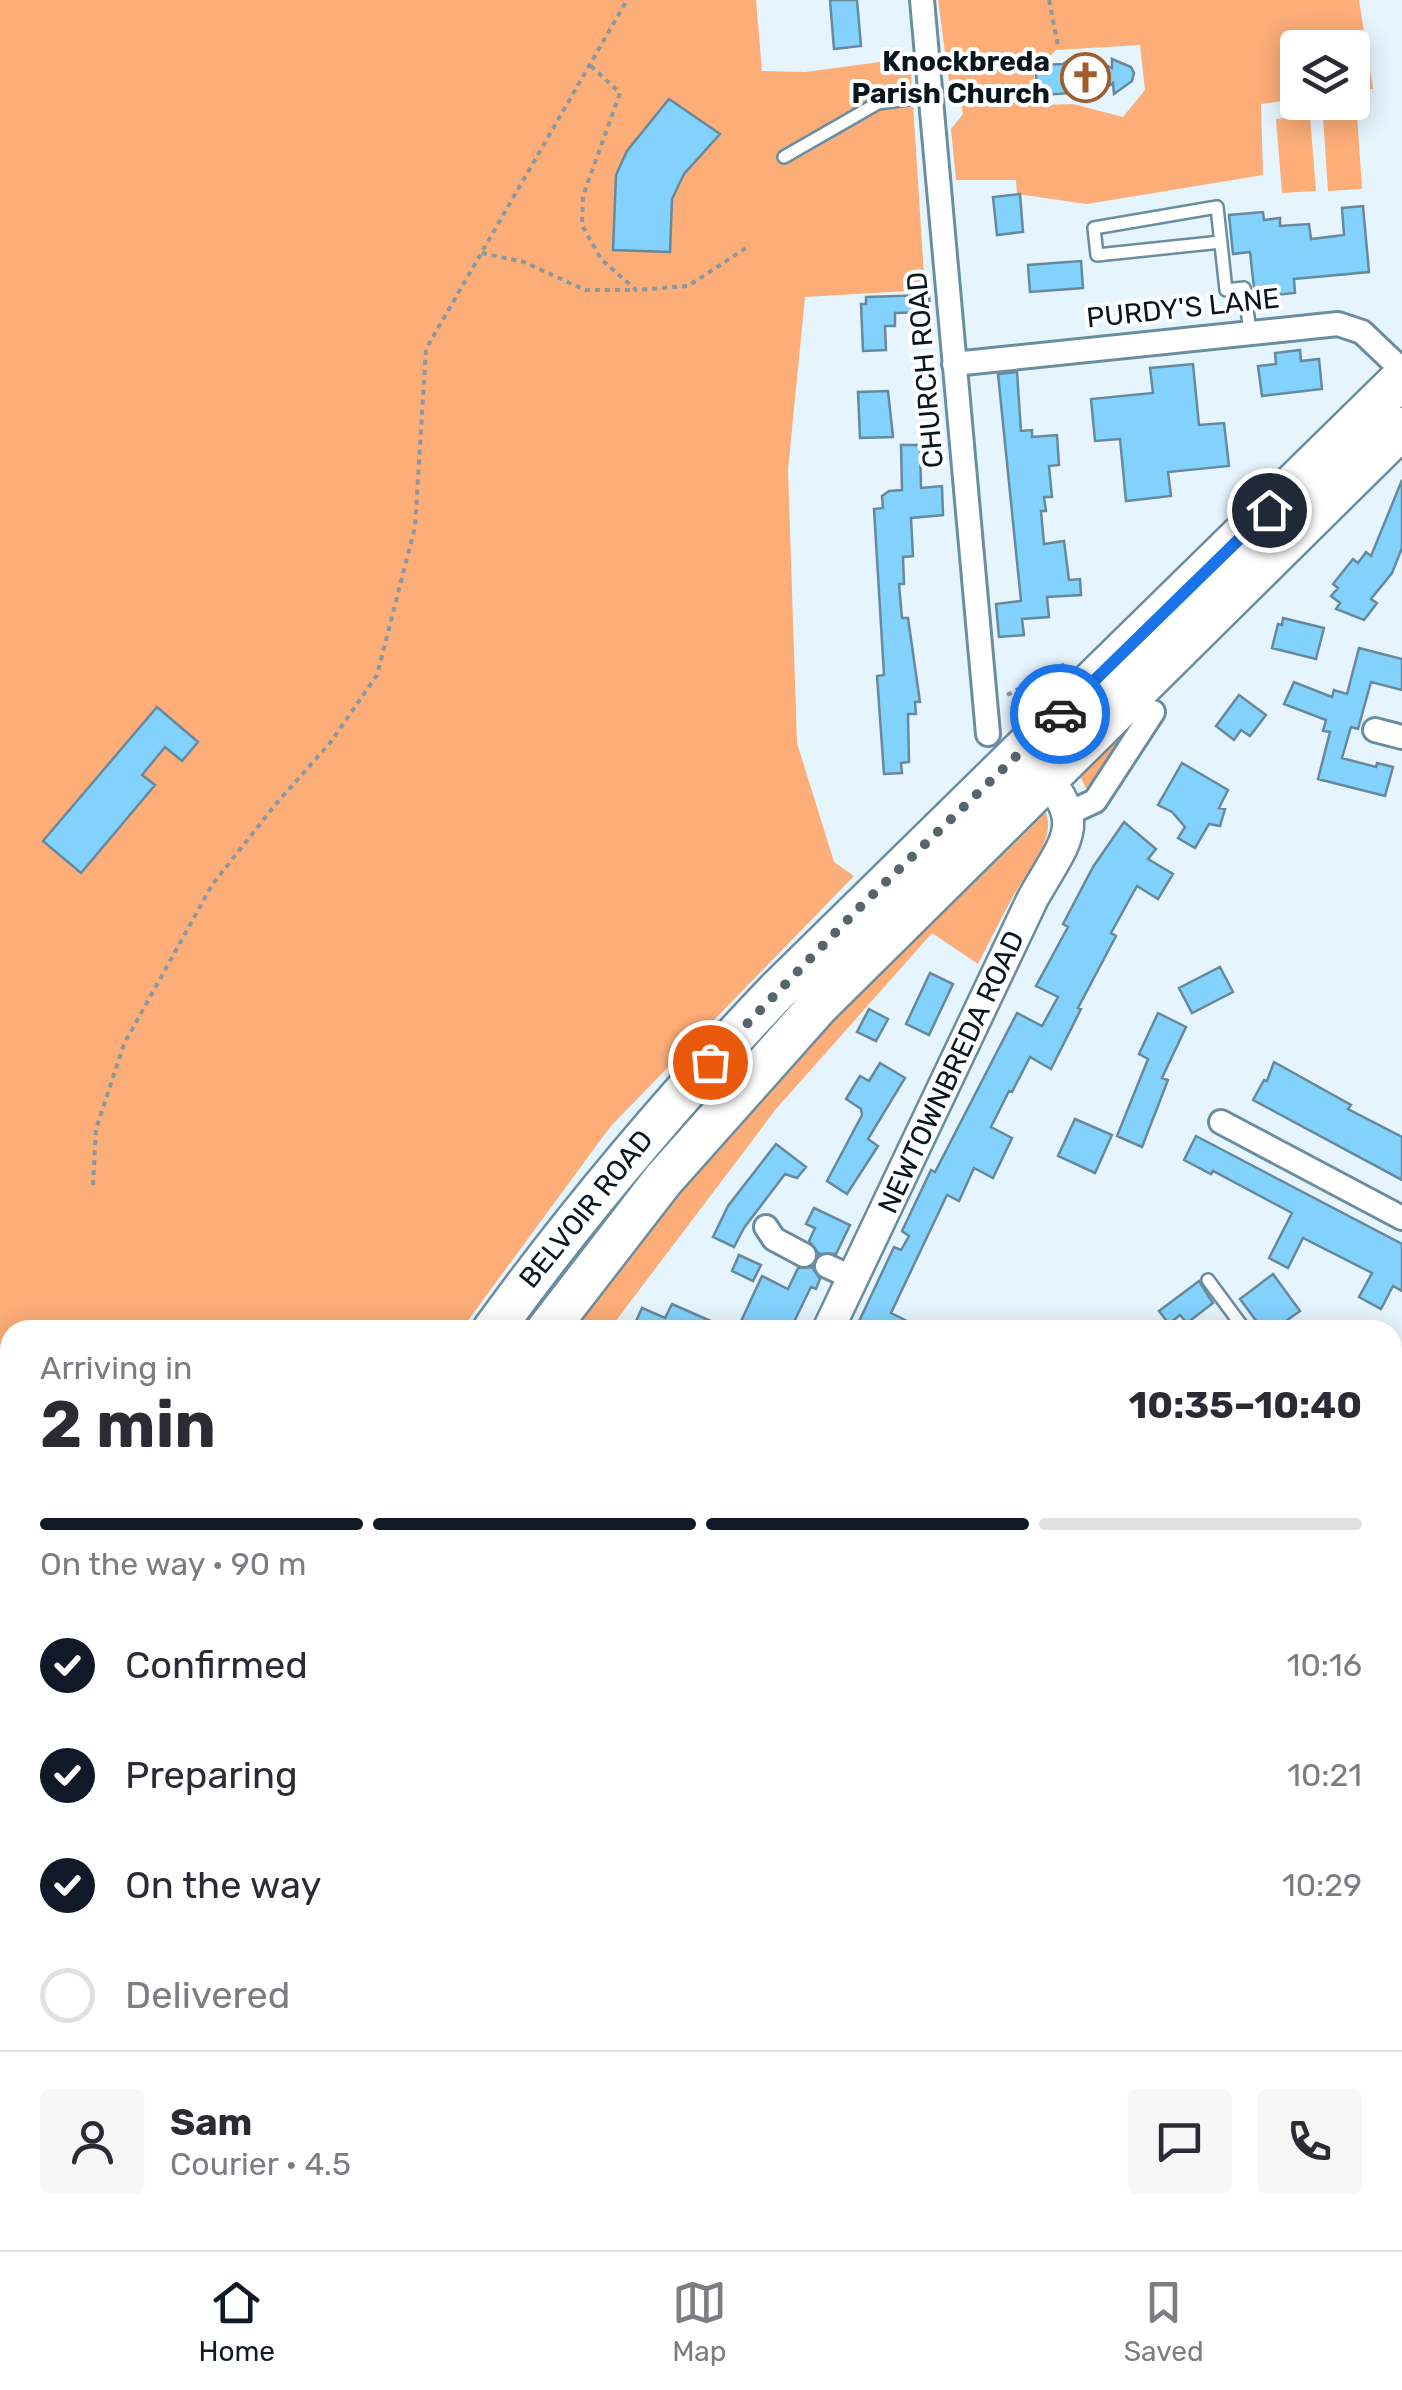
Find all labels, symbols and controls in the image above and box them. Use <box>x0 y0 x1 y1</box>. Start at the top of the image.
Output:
map controls <box>1280 30 1370 120</box>
button: layers <box>1280 30 1370 120</box>
place label: Knockbreda Parish Church <box>851 45 1050 110</box>
church icon: Knockbreda Parish Church <box>1059 51 1111 103</box>
street label: CHURCH ROAD <box>900 270 950 470</box>
street label: PURDY'S LANE <box>1085 281 1281 335</box>
pin <box>1227 468 1312 553</box>
icon: home <box>1242 483 1297 538</box>
courier <box>1010 664 1110 764</box>
icon: car <box>1033 687 1088 742</box>
street label: NEWTOWNBREDA ROAD <box>871 925 1031 1219</box>
pin <box>668 1020 753 1105</box>
icon: bag <box>683 1035 738 1090</box>
street label: BELVOIR ROAD <box>512 1123 660 1295</box>
text: Arriving in <box>40 1349 192 1387</box>
text: 10:35–10:40 <box>1128 1382 1362 1428</box>
text: 2 min <box>40 1386 216 1463</box>
text: On the way · 90 m <box>40 1545 306 1583</box>
icon: check <box>40 1638 95 1693</box>
text: Confirmed <box>125 1642 308 1688</box>
text: 10:16 <box>1287 1646 1362 1684</box>
icon: check <box>40 1748 95 1803</box>
text: Preparing <box>125 1752 298 1798</box>
text: 10:21 <box>1287 1756 1362 1794</box>
icon: check <box>40 1858 95 1913</box>
text: On the way <box>125 1862 321 1908</box>
text: 10:29 <box>1282 1866 1362 1904</box>
text: Delivered <box>125 1972 290 2018</box>
button: person <box>40 2089 145 2194</box>
button: chat <box>1127 2089 1232 2194</box>
button: phone <box>1257 2089 1362 2194</box>
text: Sam <box>170 2099 252 2145</box>
text: Courier · 4.5 <box>170 2145 351 2183</box>
tab: Home <box>198 2275 275 2368</box>
tab: Map <box>672 2275 727 2368</box>
tab: Saved <box>1124 2275 1204 2368</box>

